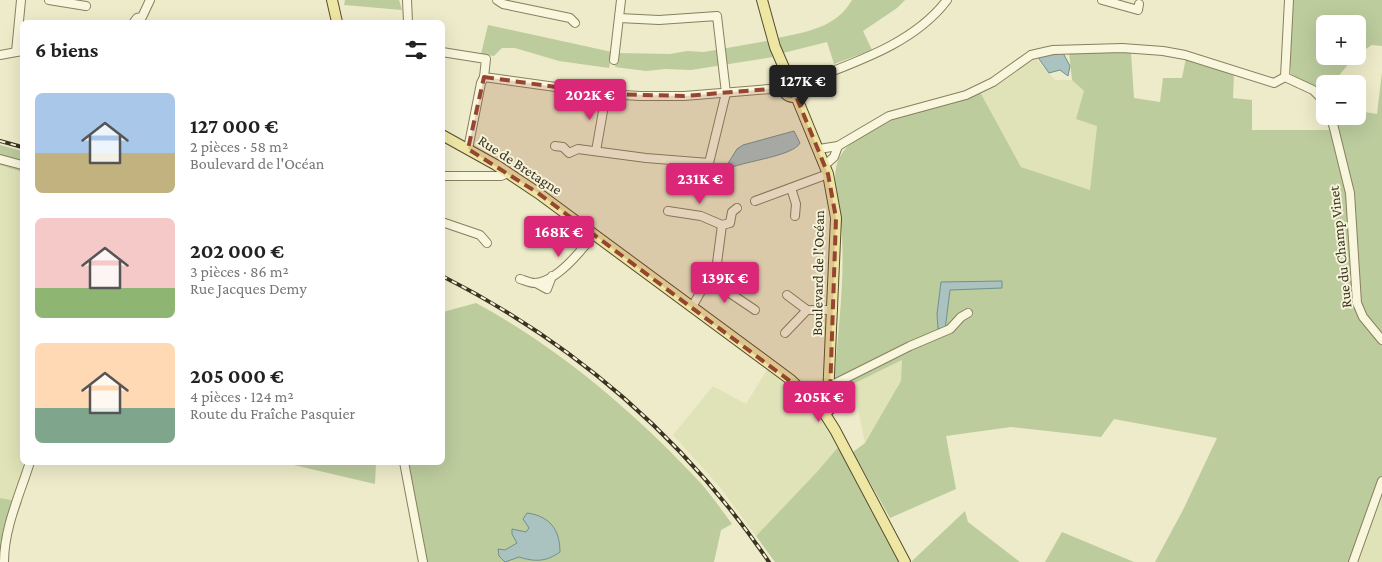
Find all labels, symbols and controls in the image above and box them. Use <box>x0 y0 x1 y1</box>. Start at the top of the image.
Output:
map controls <box>1316 15 1366 125</box>
button: + <box>1316 15 1366 65</box>
icon: filters <box>402 36 430 64</box>
text: 6 biens <box>35 38 98 62</box>
pin: 127K € <box>762 64 844 107</box>
text: 127K € <box>780 72 826 89</box>
button: − <box>1316 75 1366 125</box>
pin: 202K € <box>549 78 631 121</box>
text: 202K € <box>565 86 615 103</box>
icon: home <box>75 113 135 173</box>
text: 127 000 € <box>190 114 278 138</box>
street label: Rue de Bretagne <box>475 132 565 199</box>
text: 2 pièces · 58 m² <box>190 138 288 155</box>
text: Boulevard de l'Océan <box>190 155 324 172</box>
pin: 231K € <box>659 162 741 205</box>
text: 231K € <box>677 170 723 187</box>
street label: Rue du Champ Vinet <box>1326 184 1355 309</box>
street label: Boulevard de l'Océan <box>809 210 827 336</box>
pin: 168K € <box>518 216 600 258</box>
text: 168K € <box>535 223 583 240</box>
icon: home <box>75 238 135 298</box>
text: 202 000 € <box>190 239 284 263</box>
pin: 139K € <box>684 262 766 304</box>
text: 3 pièces · 86 m² <box>190 263 289 280</box>
text: 139K € <box>702 269 748 286</box>
text: Rue Jacques Demy <box>190 280 307 297</box>
icon: home <box>75 363 135 423</box>
text: 205 000 € <box>190 364 284 388</box>
pin: 205K € <box>778 380 860 423</box>
text: 4 pièces · 124 m² <box>190 388 294 405</box>
text: 205K € <box>794 388 844 405</box>
text: Route du Fraîche Pasquier <box>190 405 355 422</box>

